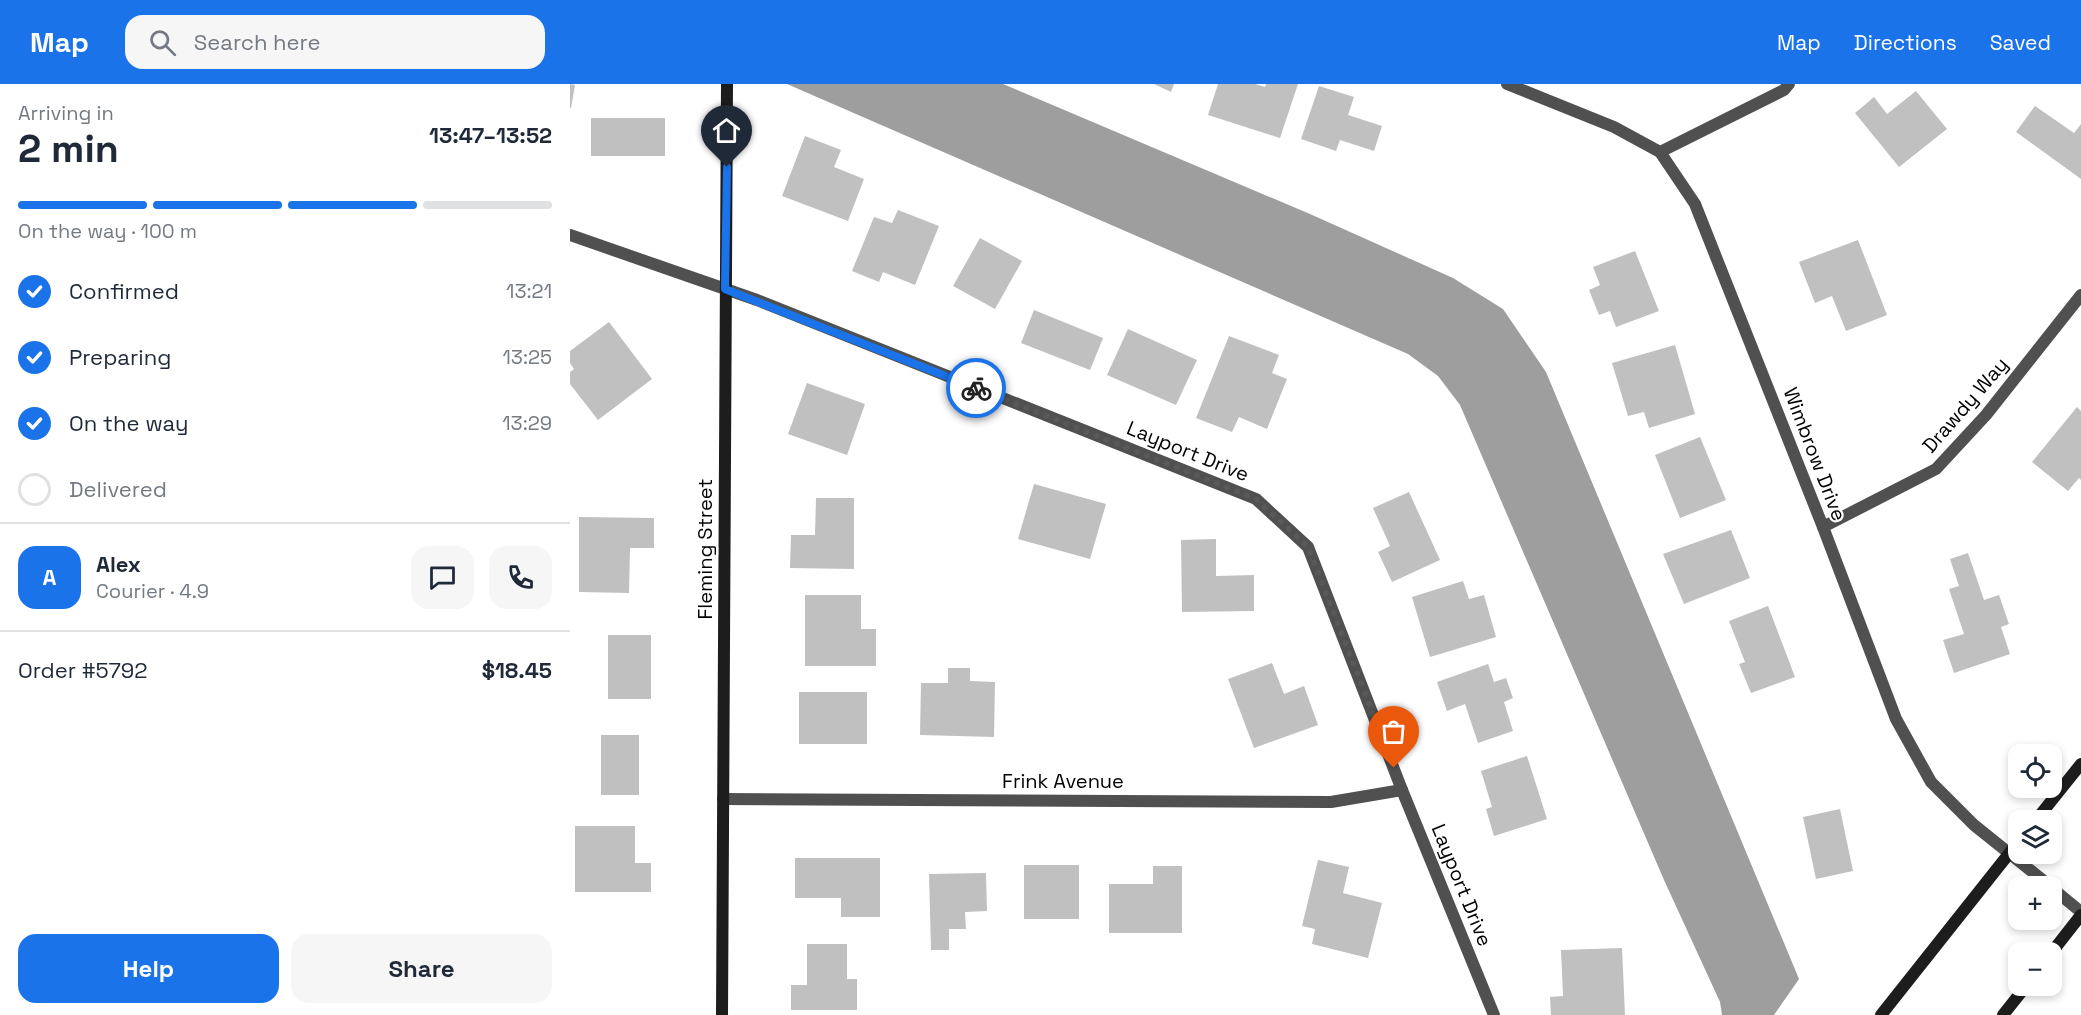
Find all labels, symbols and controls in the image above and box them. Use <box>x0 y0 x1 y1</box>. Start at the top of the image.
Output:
search box <box>125 15 545 69</box>
text: Map <box>30 24 89 60</box>
icon: search <box>146 26 179 59</box>
text: Search here <box>194 28 321 56</box>
text: Map <box>1777 29 1821 56</box>
text: Directions <box>1854 29 1957 56</box>
text: Saved <box>1990 29 2051 56</box>
text: Arriving in <box>18 100 114 126</box>
pin <box>701 105 752 167</box>
icon: home <box>710 114 743 147</box>
text: 13:47–13:52 <box>429 121 552 149</box>
text: 2 min <box>18 124 119 173</box>
text: On the way · 100 m <box>18 218 197 244</box>
icon: check <box>18 275 51 308</box>
text: Confirmed <box>69 277 179 305</box>
text: 13:21 <box>506 278 552 304</box>
icon: check <box>18 341 51 374</box>
text: Preparing <box>69 343 171 371</box>
text: 13:25 <box>502 344 552 370</box>
street label: Drawdy Way <box>1916 352 2014 458</box>
courier <box>946 358 1006 418</box>
icon: bike <box>960 372 993 405</box>
street label: Wimbrow Drive <box>1778 384 1852 524</box>
icon: check <box>18 407 51 440</box>
text: On the way <box>69 409 188 437</box>
text: 13:29 <box>502 410 552 436</box>
street label: Layport Drive <box>1123 415 1253 487</box>
text: Delivered <box>69 475 167 503</box>
street label: Fleming Street <box>692 479 718 620</box>
button: chat <box>411 546 474 609</box>
button: phone <box>489 546 552 609</box>
text: Alex <box>96 550 141 578</box>
text: A <box>43 563 56 591</box>
text: Courier · 4.9 <box>96 578 209 604</box>
text: Order #5792 <box>18 656 148 684</box>
text: $18.45 <box>482 656 552 684</box>
pin <box>1368 706 1419 768</box>
icon: bag <box>1377 715 1410 748</box>
map controls <box>2008 744 2062 996</box>
button: locate <box>2008 744 2062 798</box>
street label: Frink Avenue <box>1002 768 1124 794</box>
button: layers <box>2008 810 2062 864</box>
street label: Layport Drive <box>1426 820 1498 950</box>
button: + <box>2008 876 2062 930</box>
button: Help <box>18 934 279 1003</box>
button: Share <box>291 934 552 1003</box>
button: − <box>2008 942 2062 996</box>

